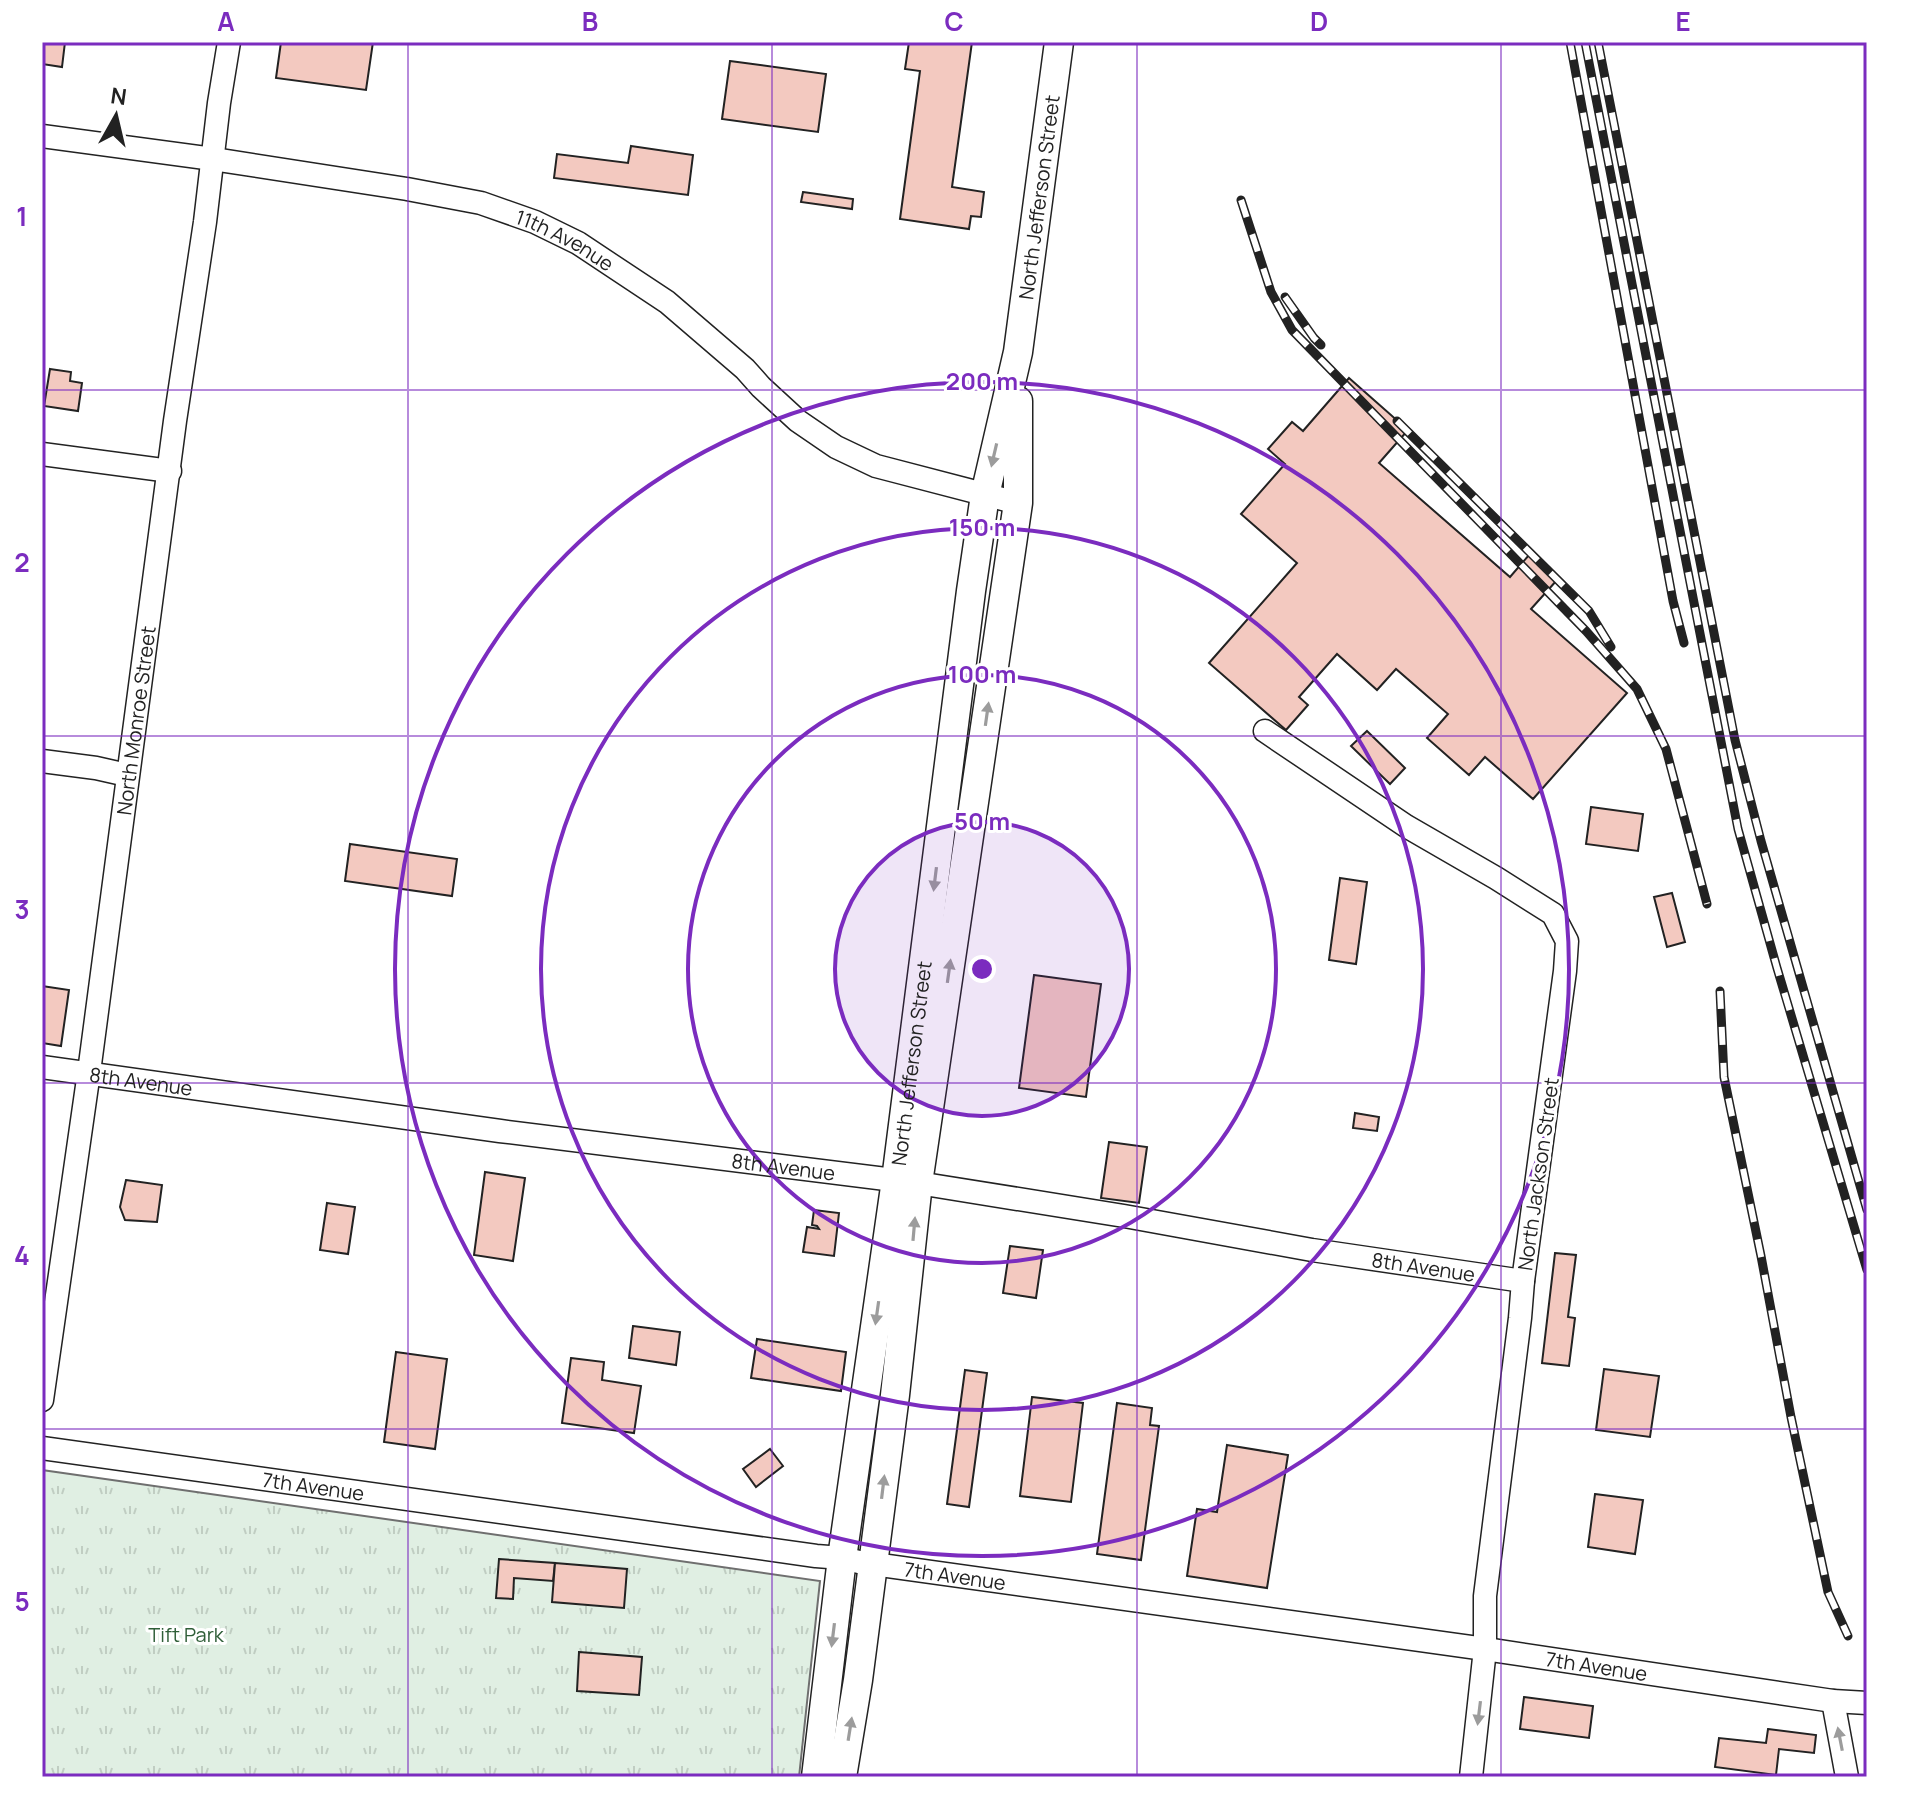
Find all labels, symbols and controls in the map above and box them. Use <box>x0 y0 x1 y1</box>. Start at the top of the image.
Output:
text: A <box>217 3 235 39</box>
text: B <box>582 3 598 39</box>
text: C <box>944 3 964 39</box>
text: D <box>1310 3 1328 39</box>
text: E <box>1675 3 1691 39</box>
north arrow <box>76 76 156 156</box>
text: N <box>109 80 129 112</box>
street label: North Jefferson Street <box>1012 93 1065 301</box>
text: 1 <box>16 198 28 234</box>
street label: 11th Avenue <box>512 203 619 277</box>
text: 200 m <box>946 364 1018 397</box>
one-way arrow <box>987 443 1000 468</box>
text: 150 m <box>949 510 1015 543</box>
text: 2 <box>14 544 30 580</box>
street label: North Monroe Street <box>110 624 161 817</box>
text: 100 m <box>948 657 1016 690</box>
one-way arrow <box>981 701 994 726</box>
text: 50 m <box>954 804 1010 837</box>
one-way arrow <box>928 867 941 892</box>
text: 3 <box>14 891 30 927</box>
centre of rings <box>968 955 996 983</box>
one-way arrow <box>943 958 956 983</box>
street label: North Jefferson Street <box>884 959 937 1167</box>
street label: 8th Avenue <box>88 1060 194 1101</box>
street label: North Jackson Street <box>1511 1076 1565 1272</box>
street label: 8th Avenue <box>730 1146 837 1186</box>
one-way arrow <box>908 1216 921 1241</box>
text: 4 <box>14 1237 30 1273</box>
street label: 8th Avenue <box>1370 1245 1477 1287</box>
one-way arrow <box>870 1301 883 1326</box>
street label: 7th Avenue <box>261 1465 366 1506</box>
one-way arrow <box>877 1474 890 1499</box>
street label: 7th Avenue <box>902 1555 1008 1596</box>
text: 5 <box>14 1583 30 1619</box>
park label: Tift Park <box>148 1621 225 1648</box>
one-way arrow <box>826 1623 839 1648</box>
street label: 7th Avenue <box>1544 1645 1649 1687</box>
one-way arrow <box>1472 1701 1485 1726</box>
one-way arrow <box>844 1716 857 1741</box>
one-way arrow <box>1833 1726 1846 1751</box>

